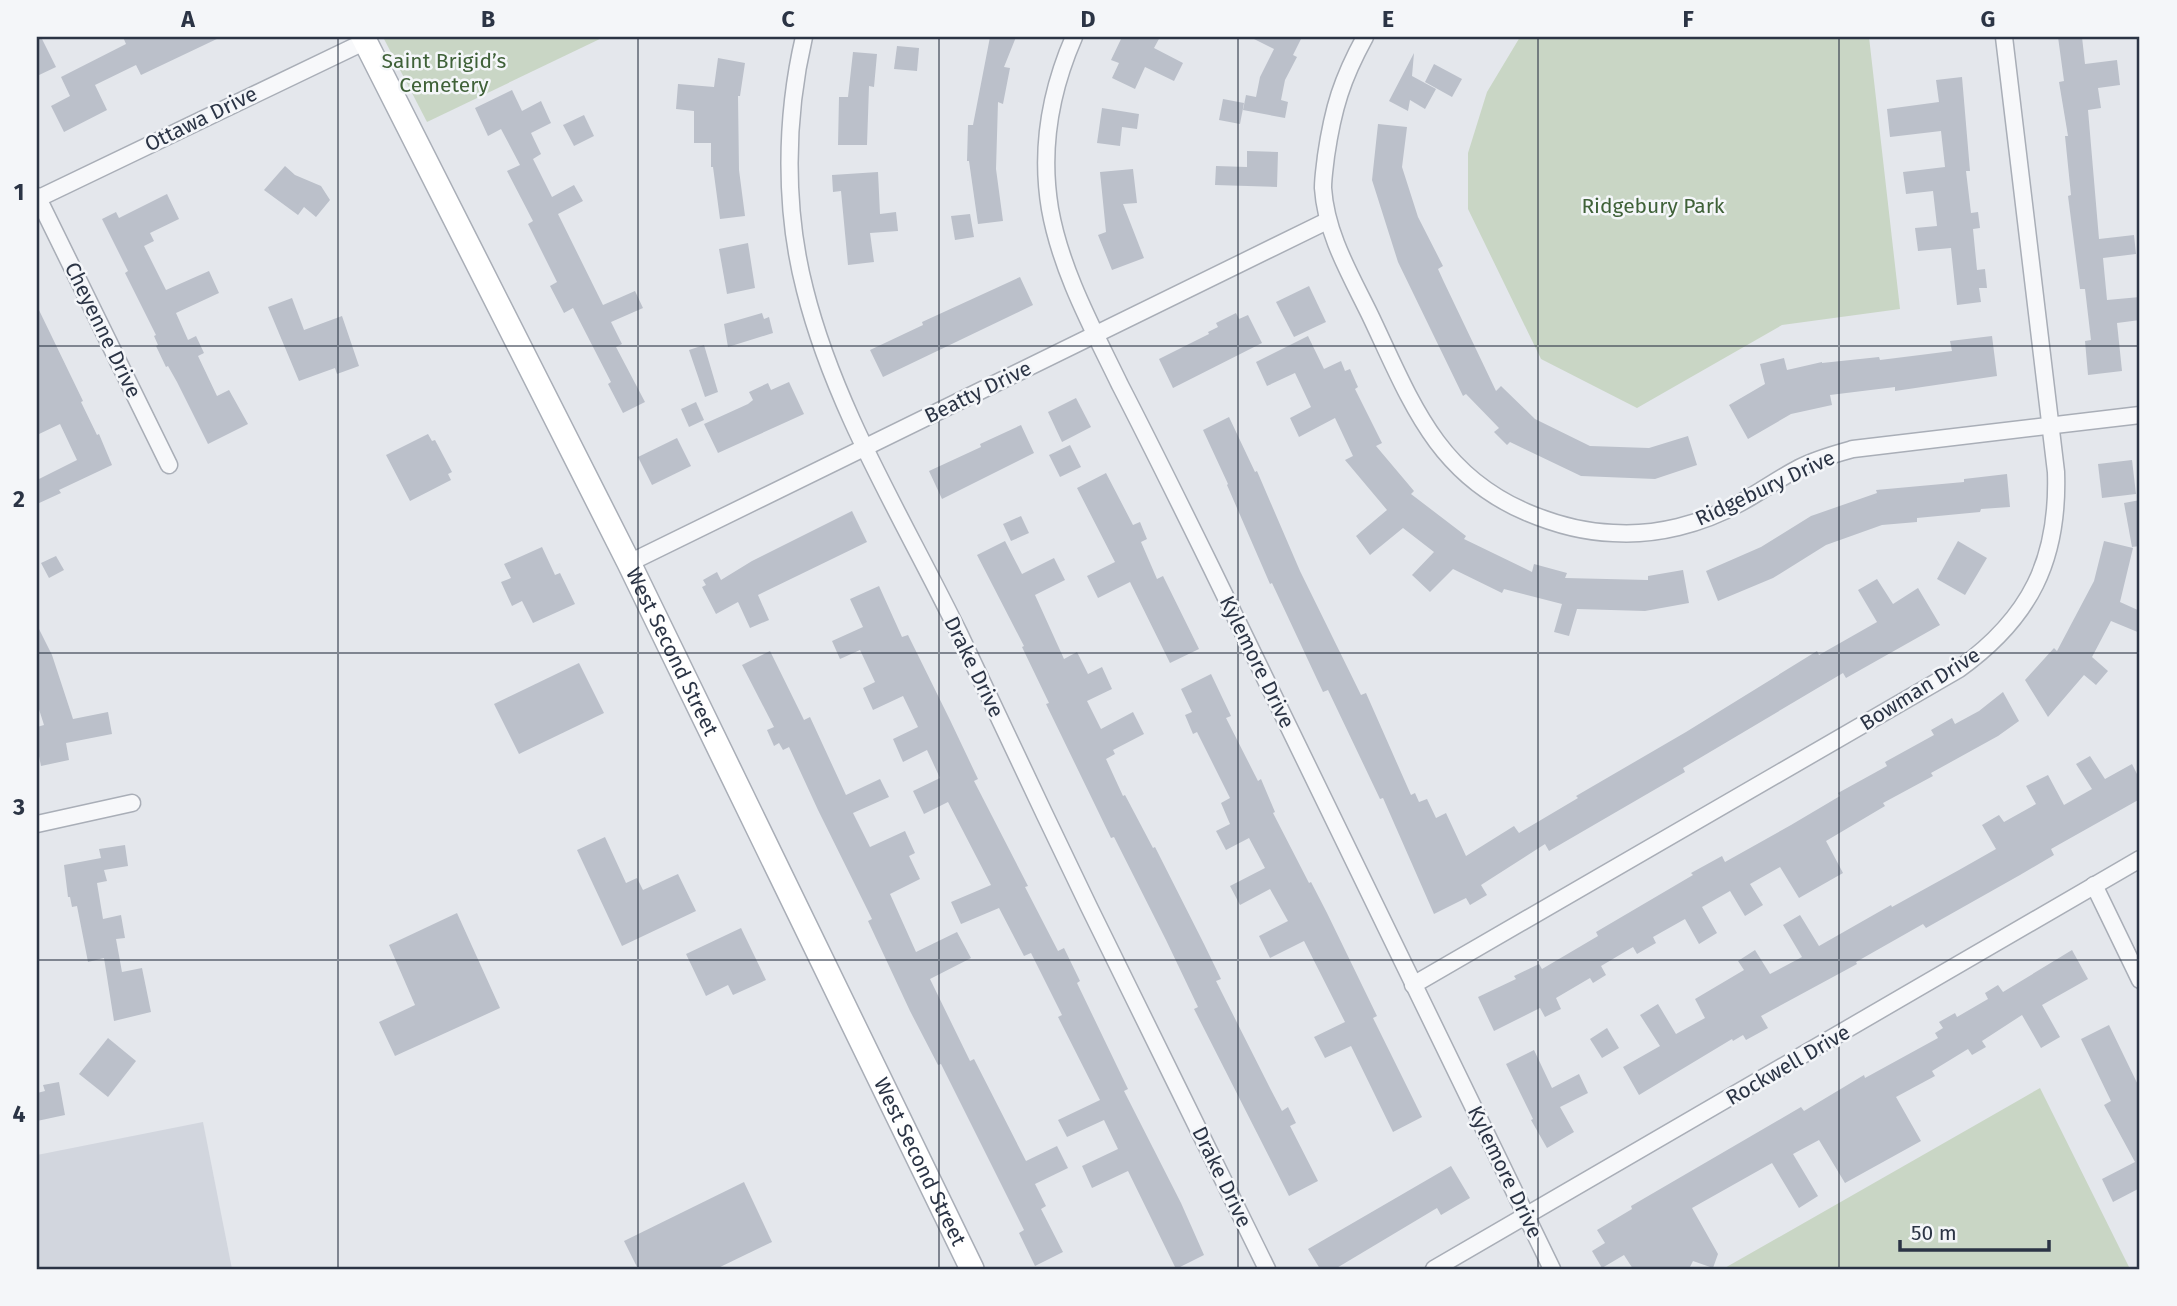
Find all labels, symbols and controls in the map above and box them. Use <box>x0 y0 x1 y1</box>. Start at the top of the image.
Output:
text: A <box>180 5 195 33</box>
text: B <box>481 5 495 33</box>
text: C <box>781 5 795 33</box>
text: D <box>1081 5 1096 33</box>
text: E <box>1382 5 1394 33</box>
text: F <box>1682 5 1694 33</box>
text: G <box>1981 5 1995 33</box>
park label: Saint Brigid’s Cemetery <box>382 48 507 98</box>
street label: Ottawa Drive <box>141 81 261 157</box>
text: 1 <box>14 178 24 206</box>
park label: Ridgebury Park <box>1581 193 1725 219</box>
street label: Cheyenne Drive <box>59 258 147 402</box>
street label: Beatty Drive <box>920 355 1036 429</box>
street label: Ridgebury Drive <box>1691 444 1839 532</box>
text: 2 <box>13 485 25 513</box>
street label: West Second Street <box>620 563 724 740</box>
street label: Kylemore Drive <box>1214 592 1300 732</box>
street label: Drake Drive <box>938 612 1010 722</box>
street label: Bowman Drive <box>1855 642 1985 736</box>
text: 3 <box>12 793 25 821</box>
street label: Rockwell Drive <box>1721 1019 1855 1111</box>
street label: West Second Street <box>868 1073 972 1250</box>
text: 4 <box>13 1100 26 1128</box>
street label: Kylemore Drive <box>1462 1102 1548 1242</box>
street label: Drake Drive <box>1186 1122 1258 1232</box>
scale bar <box>1900 1208 2049 1252</box>
text: 50 m <box>1911 1220 1957 1246</box>

